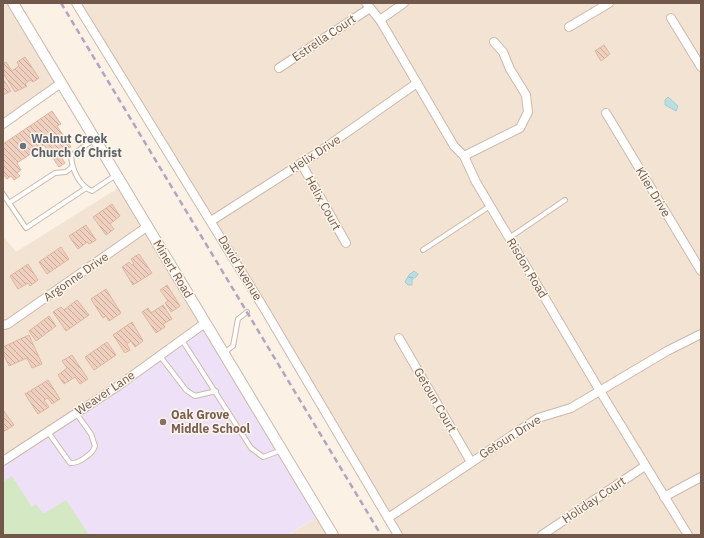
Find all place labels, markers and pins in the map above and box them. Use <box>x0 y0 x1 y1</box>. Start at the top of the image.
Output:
place label: Walnut Creek Church of Christ <box>31 131 122 160</box>
marker: Walnut Creek Church of Christ <box>18 141 28 151</box>
place label: Oak Grove Middle School <box>171 407 250 436</box>
marker: Oak Grove Middle School <box>158 417 168 427</box>

